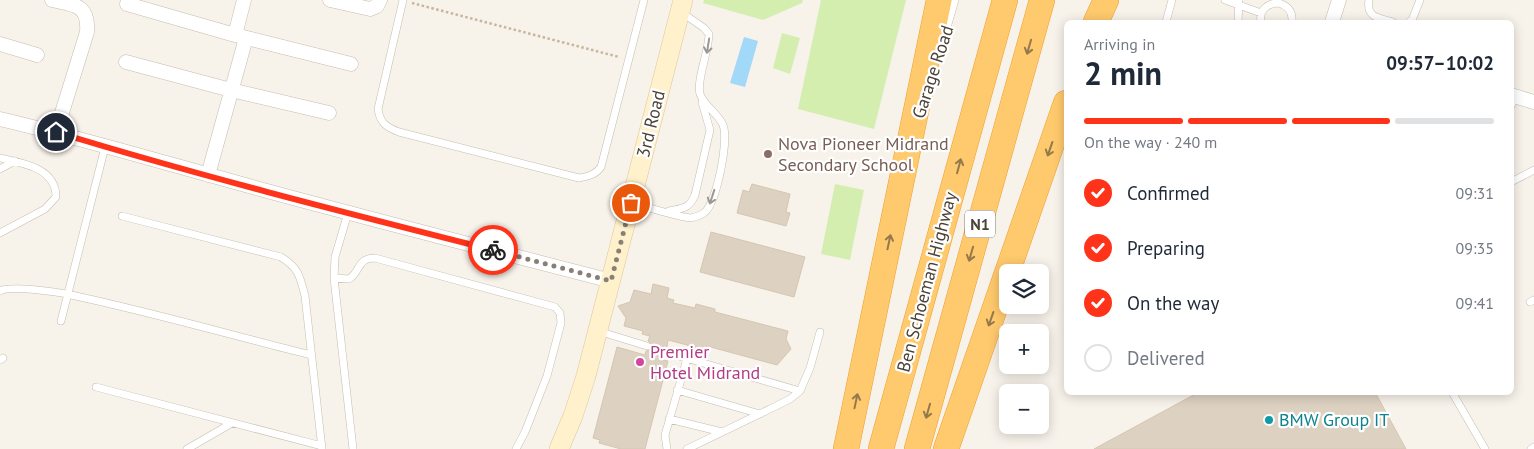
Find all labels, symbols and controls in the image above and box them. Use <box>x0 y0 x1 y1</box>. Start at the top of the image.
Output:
street label: Garage Road <box>907 22 958 121</box>
text: Arriving in <box>1084 34 1155 54</box>
one-way arrow <box>702 38 712 54</box>
one-way arrow <box>1024 39 1034 55</box>
text: 09:57–10:02 <box>1386 51 1494 75</box>
text: 2 min <box>1084 52 1162 94</box>
street label: 3rd Road <box>631 88 670 160</box>
pin <box>35 111 77 153</box>
icon: home <box>42 118 70 146</box>
place label: Nova Pioneer Midrand Secondary School <box>778 132 949 176</box>
text: On the way · 240 m <box>1084 132 1217 152</box>
one-way arrow <box>1045 141 1054 156</box>
marker: Nova Pioneer Midrand Secondary School <box>762 148 774 160</box>
one-way arrow <box>955 158 965 174</box>
icon: check <box>1084 179 1112 207</box>
text: Confirmed <box>1127 181 1210 205</box>
pin <box>610 182 652 224</box>
text: 09:31 <box>1456 183 1494 203</box>
icon: bag <box>617 189 645 217</box>
one-way arrow <box>707 189 716 205</box>
street label: Ben Schoeman Highway <box>891 189 962 375</box>
road number: N1 <box>965 210 995 238</box>
courier <box>468 225 518 275</box>
icon: check <box>1084 234 1112 262</box>
one-way arrow <box>884 235 894 251</box>
icon: bike <box>479 236 507 264</box>
text: Preparing <box>1127 236 1205 260</box>
text: 09:35 <box>1456 238 1494 258</box>
one-way arrow <box>966 246 976 262</box>
map controls <box>999 264 1049 434</box>
button: layers <box>999 264 1049 314</box>
icon: check <box>1084 289 1112 317</box>
text: On the way <box>1127 291 1219 315</box>
text: 09:41 <box>1456 293 1494 313</box>
one-way arrow <box>986 311 995 326</box>
button: + <box>999 324 1049 374</box>
place label: Premier Hotel Midrand <box>650 340 760 384</box>
text: Delivered <box>1127 346 1205 370</box>
marker: Premier Hotel Midrand <box>634 356 646 368</box>
button: − <box>999 384 1049 434</box>
one-way arrow <box>852 394 861 410</box>
one-way arrow <box>922 402 932 418</box>
place label: BMW Group IT <box>1279 408 1389 431</box>
marker: BMW Group IT <box>1263 414 1275 426</box>

